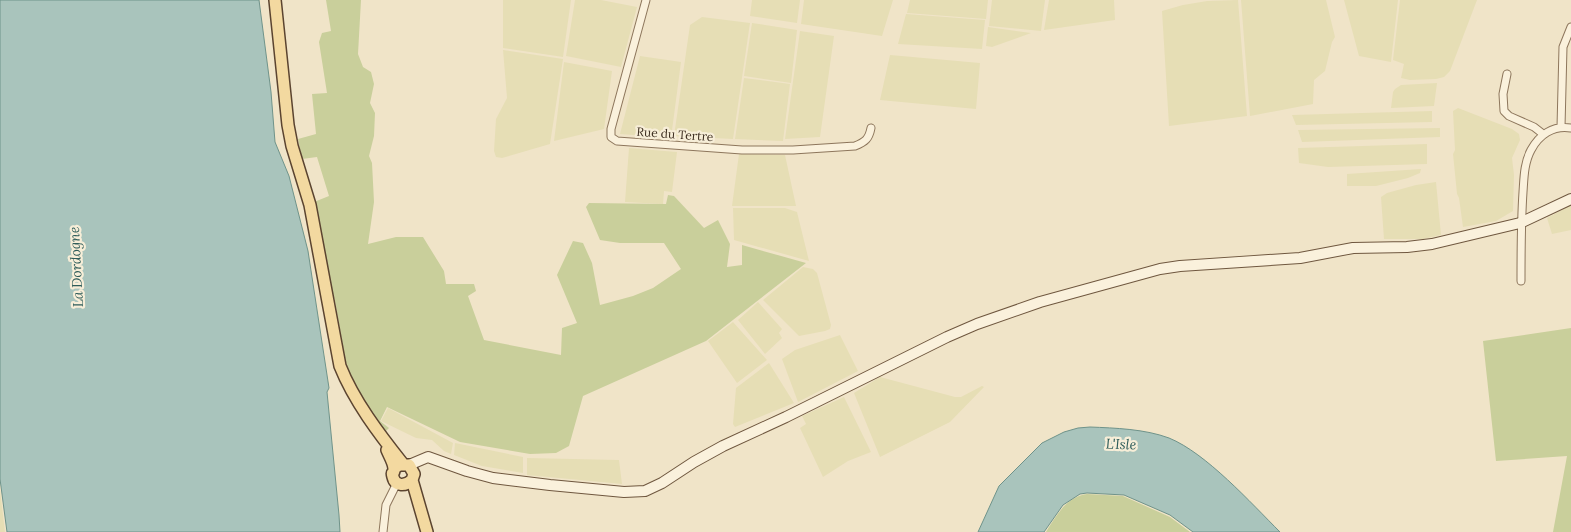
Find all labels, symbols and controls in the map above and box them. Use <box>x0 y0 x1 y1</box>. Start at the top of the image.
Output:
street label: Rue du Tertre <box>636 124 714 144</box>
water label: La Dordogne <box>65 226 87 308</box>
water label: L'Isle <box>1105 434 1137 454</box>

